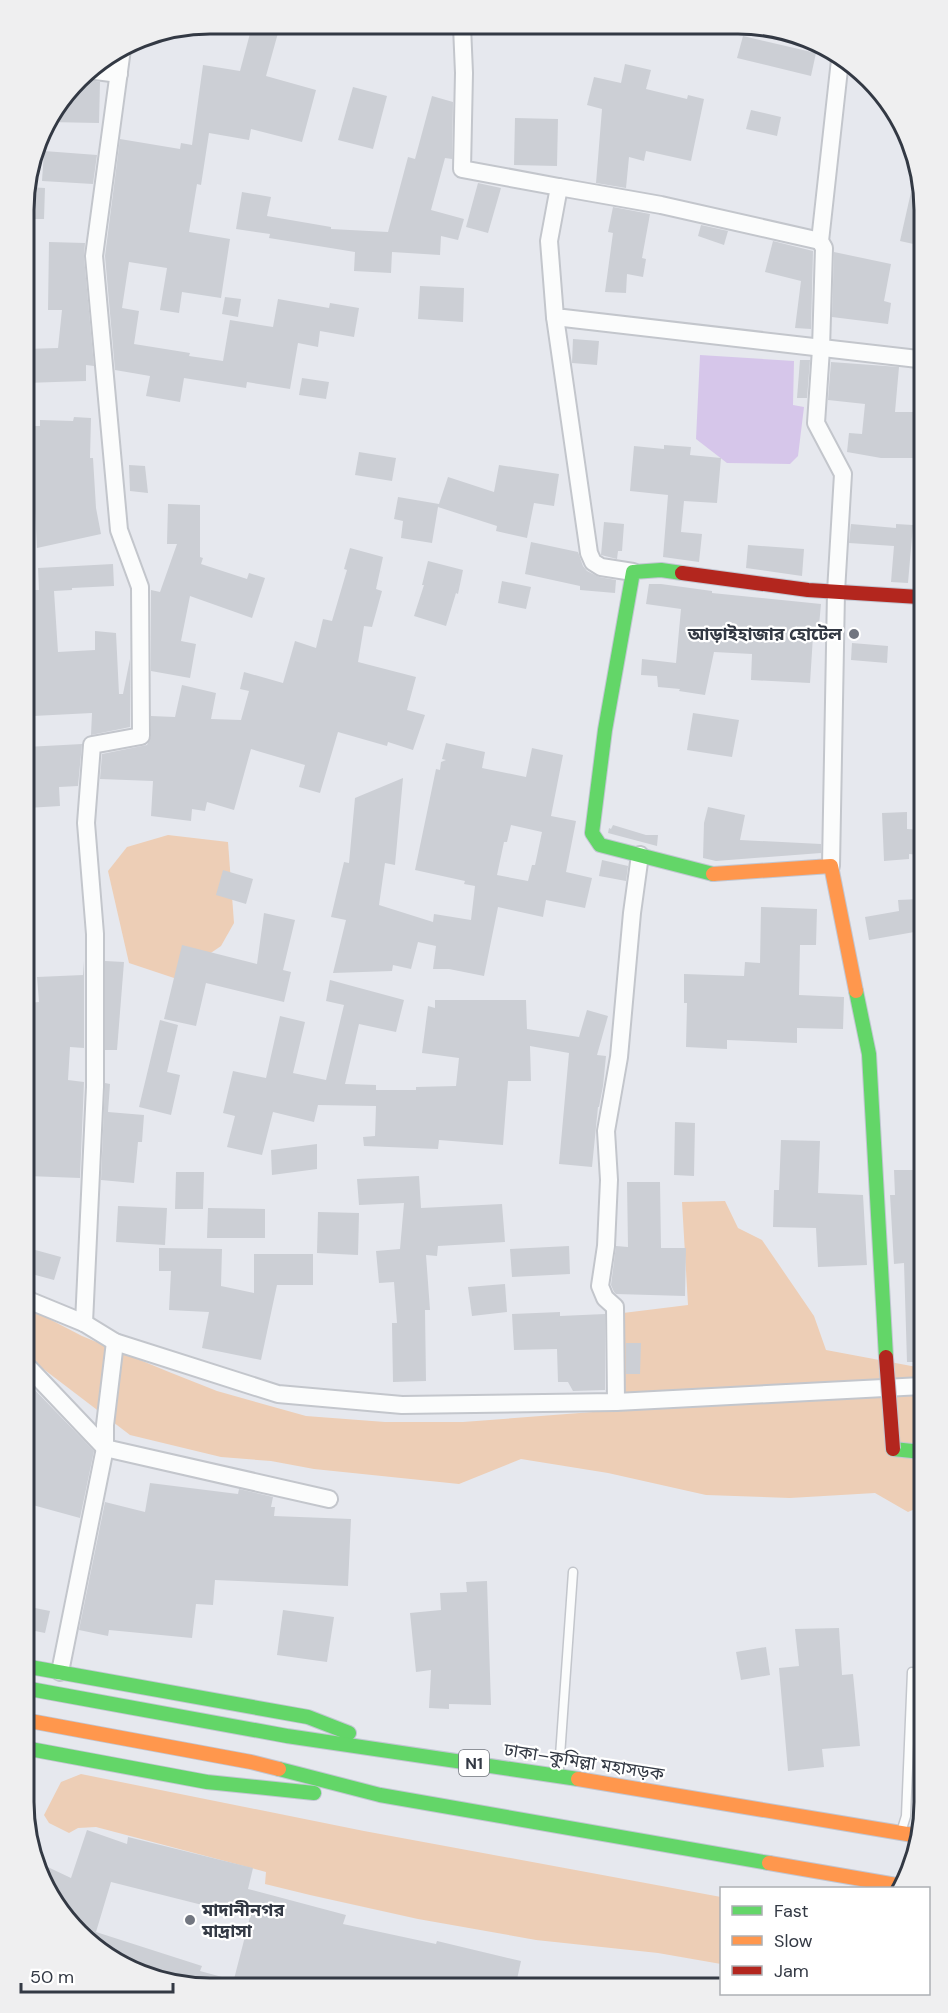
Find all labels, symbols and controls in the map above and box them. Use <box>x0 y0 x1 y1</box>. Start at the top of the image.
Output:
place label: আড়াইহাজার হোটেল <box>687 622 842 646</box>
marker: আড়াইহাজার হোটেল <box>847 627 861 641</box>
street label: ঢাকা–কুমিল্লা মহাসড়ক <box>501 1737 666 1787</box>
road number: N1 <box>459 1750 489 1776</box>
legend <box>720 1887 930 1995</box>
place label: মাদানীনগর মাদ্রাসা <box>201 1898 285 1943</box>
text: Fast <box>774 1899 809 1923</box>
marker: মাদানীনগর মাদ্রাসা <box>183 1913 197 1927</box>
text: Slow <box>774 1929 813 1953</box>
scale bar <box>21 1956 172 1994</box>
text: Jam <box>774 1959 809 1983</box>
text: 50 m <box>30 1965 74 1989</box>

